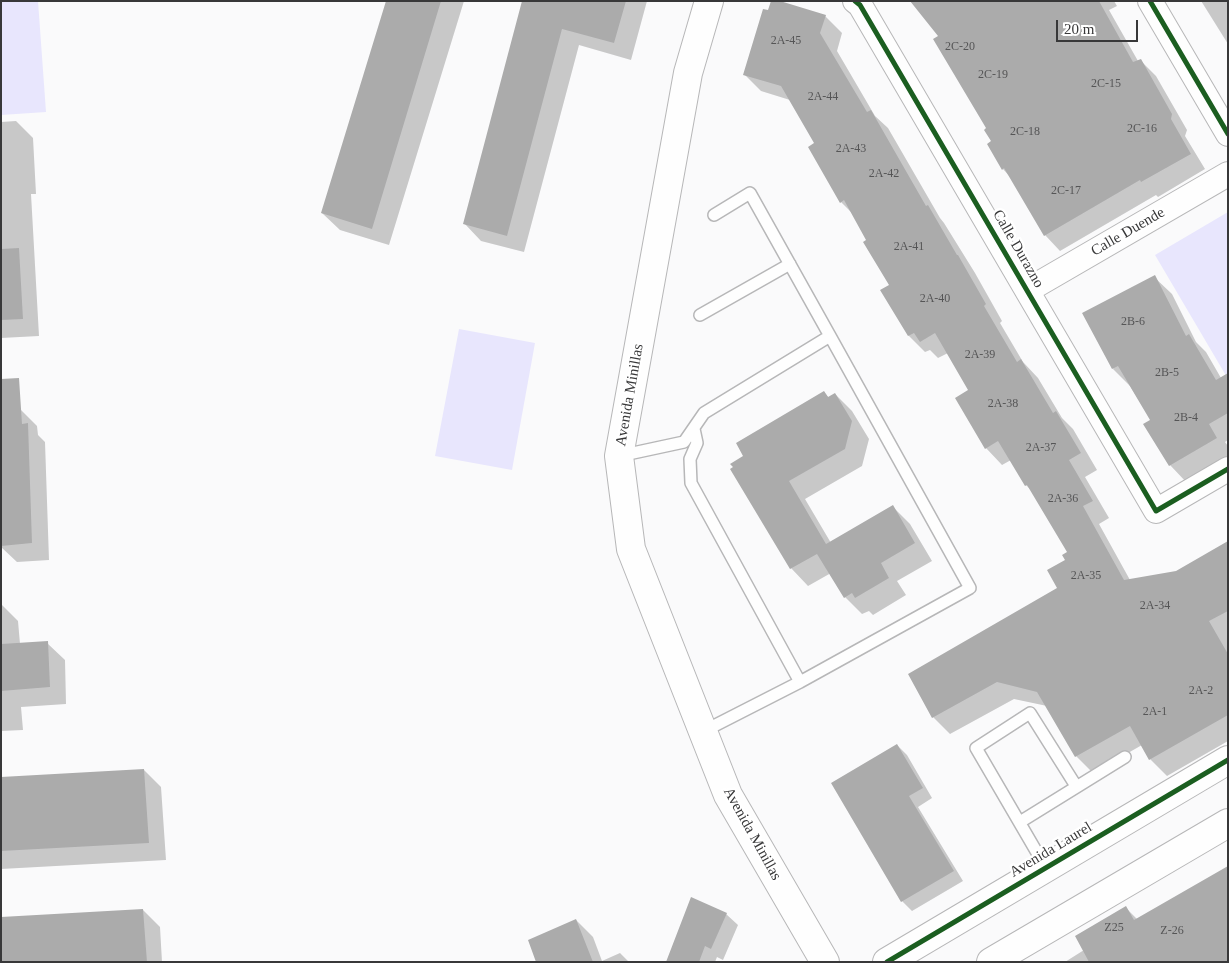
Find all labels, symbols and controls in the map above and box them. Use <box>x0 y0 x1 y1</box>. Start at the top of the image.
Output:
scale bar <box>1059 10 1142 42</box>
text: 20 m <box>1064 21 1094 37</box>
house number: 2A-45 <box>771 34 801 48</box>
house number: 2C-20 <box>945 40 975 54</box>
house number: 2C-19 <box>978 68 1008 82</box>
house number: 2C-15 <box>1091 77 1121 91</box>
house number: 2A-44 <box>808 90 838 104</box>
house number: 2C-16 <box>1127 122 1157 136</box>
house number: 2C-18 <box>1010 125 1040 139</box>
house number: 2A-43 <box>836 142 866 156</box>
house number: 2A-42 <box>869 167 899 181</box>
house number: 2C-17 <box>1051 184 1081 198</box>
street label: Calle Duende <box>1088 204 1168 260</box>
street label: Calle Durazno <box>988 207 1048 291</box>
house number: 2A-41 <box>894 240 924 254</box>
house number: 2A-40 <box>920 292 950 306</box>
house number: 2B-6 <box>1121 315 1145 329</box>
street label: Avenida Minillas <box>612 342 648 448</box>
house number: 2A-39 <box>965 348 995 362</box>
house number: 2B-5 <box>1155 366 1179 380</box>
house number: 2A-38 <box>988 397 1018 411</box>
house number: 2B-4 <box>1174 411 1198 425</box>
house number: 2A-37 <box>1026 441 1056 455</box>
house number: 2A-36 <box>1048 492 1078 506</box>
house number: 2A-35 <box>1071 569 1101 583</box>
house number: 2A-34 <box>1140 599 1170 613</box>
house number: 2A-2 <box>1189 684 1213 698</box>
house number: 2A-1 <box>1143 705 1167 719</box>
street label: Avenida Minillas <box>719 784 785 884</box>
street label: Avenida Laurel <box>1007 818 1095 882</box>
house number: Z25 <box>1104 921 1124 935</box>
house number: Z-26 <box>1160 924 1184 938</box>

